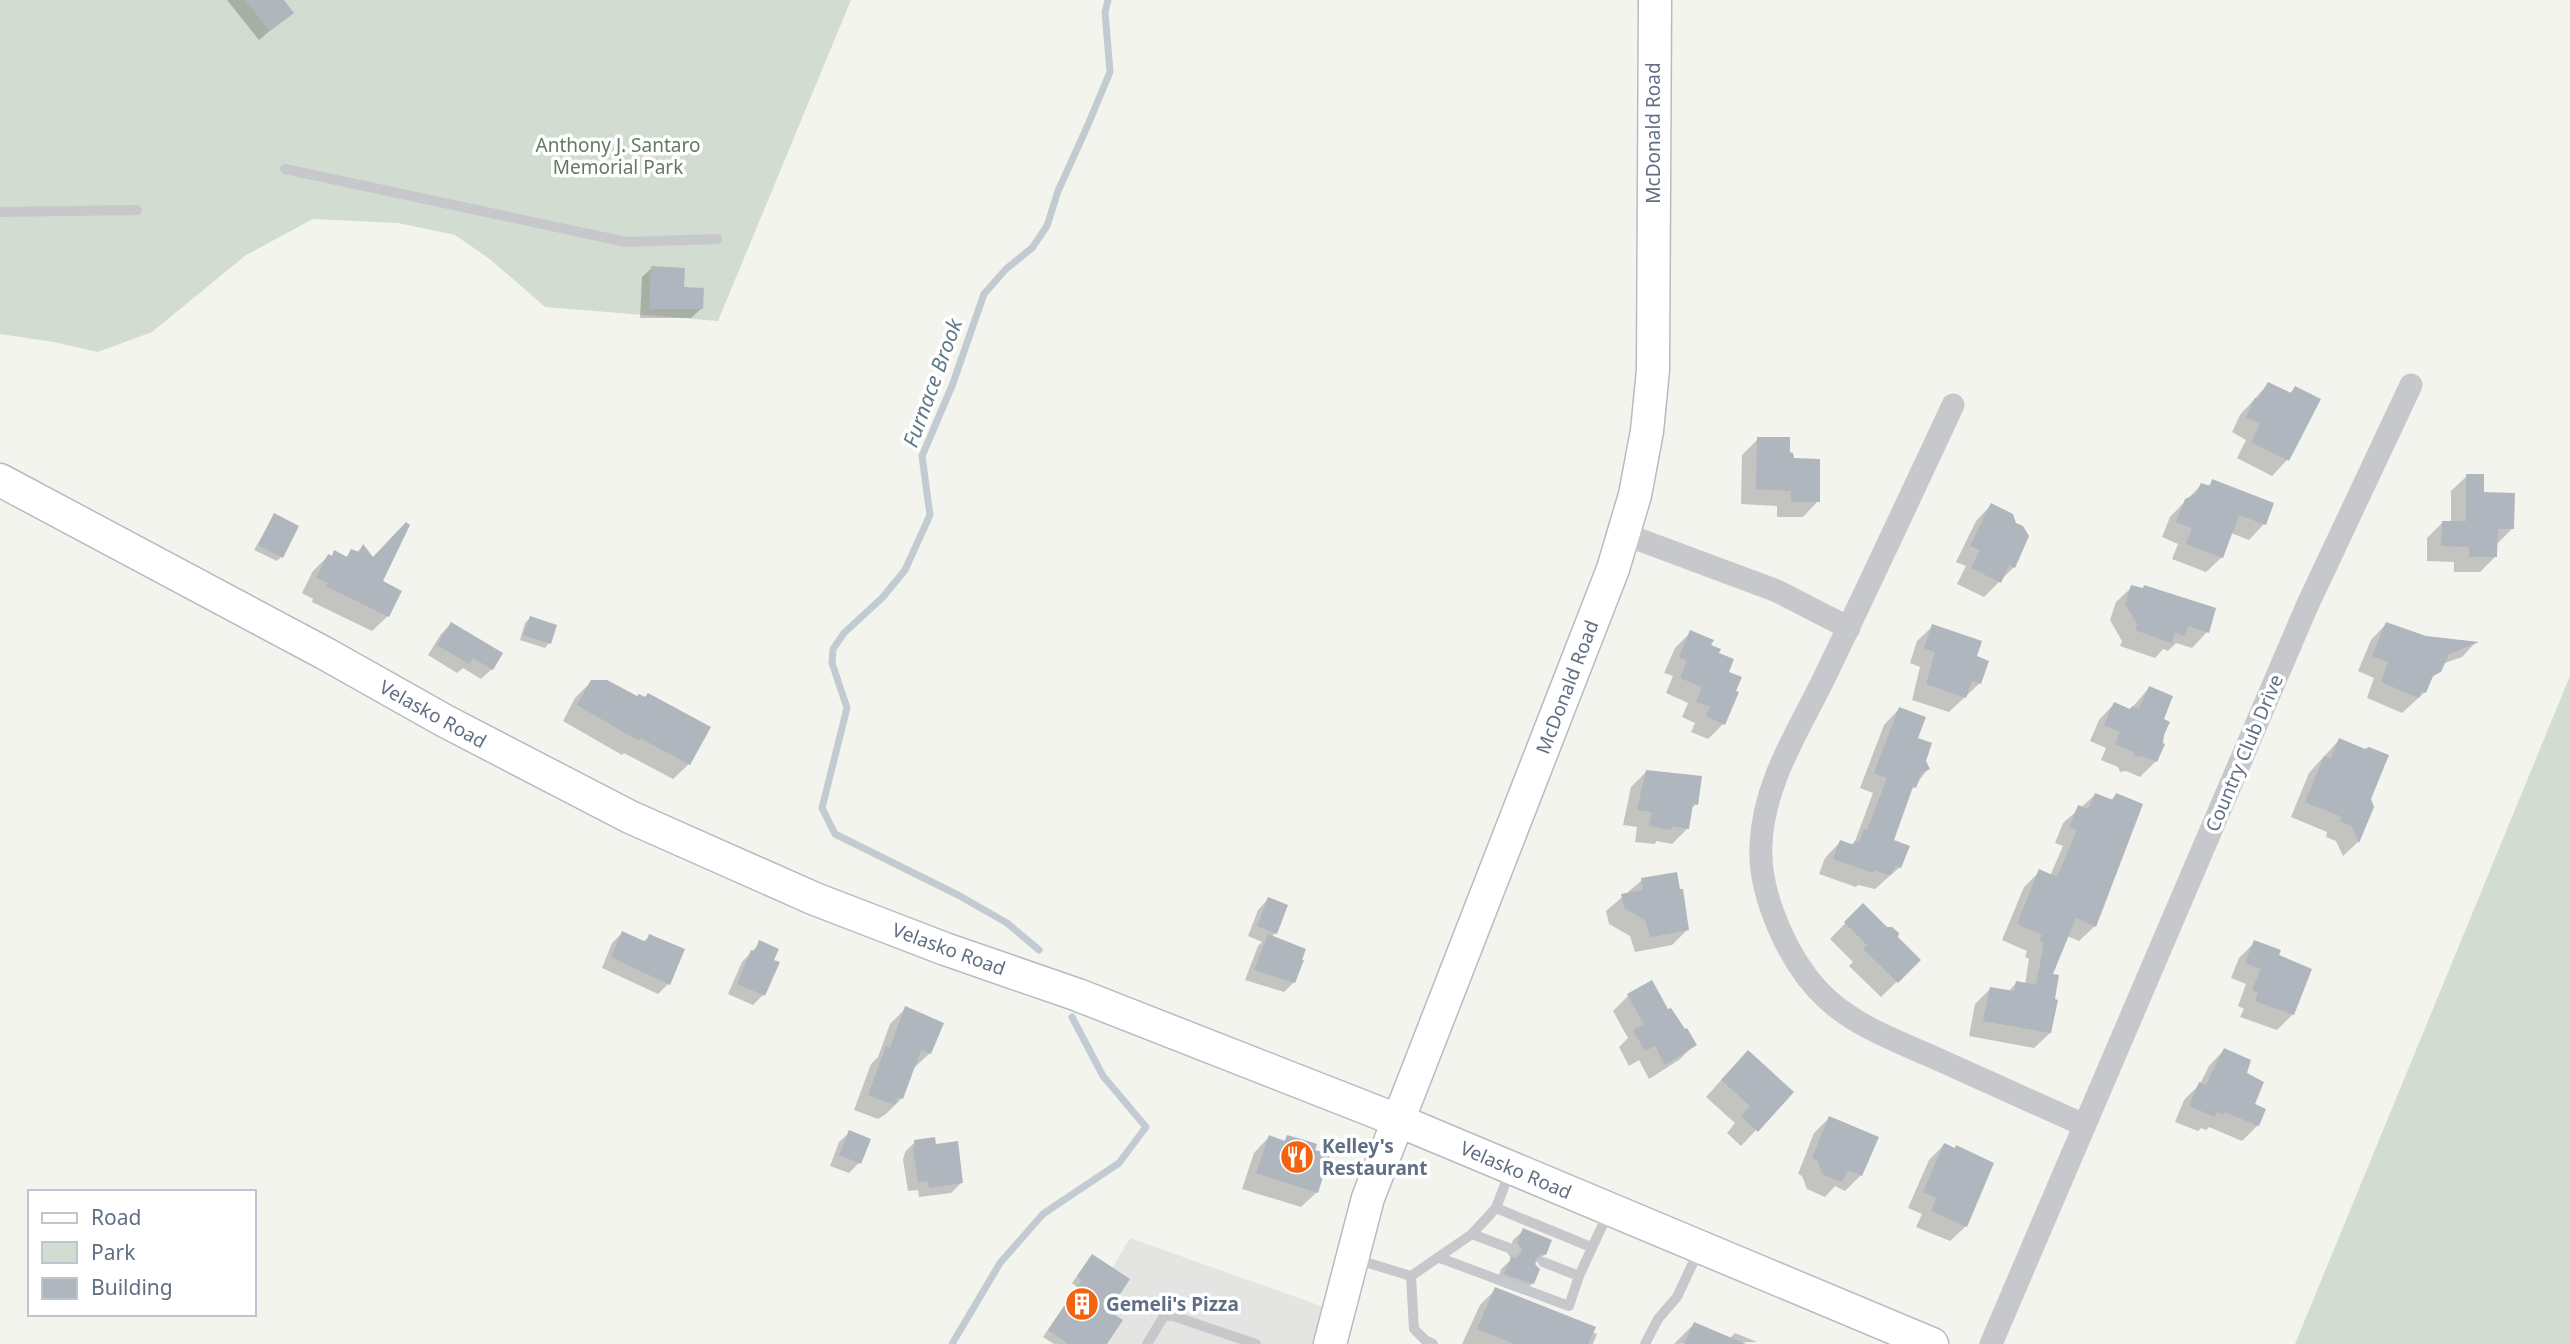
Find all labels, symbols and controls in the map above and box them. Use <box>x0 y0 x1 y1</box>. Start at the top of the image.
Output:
street label: McDonald Road <box>1640 62 1666 204</box>
park label: Anthony J. Santaro Memorial Park <box>536 132 700 180</box>
water label: Furnace Brook <box>896 313 969 451</box>
street label: McDonald Road <box>1530 616 1604 758</box>
street label: Country Club Drive <box>2199 670 2289 836</box>
street label: Velasko Road <box>375 674 491 754</box>
street label: Velasko Road <box>889 916 1009 982</box>
place label: Kelley's Restaurant <box>1322 1133 1427 1181</box>
street label: Velasko Road <box>1456 1135 1576 1205</box>
restaurant icon: Kelley's Restaurant <box>1278 1138 1316 1176</box>
legend <box>28 1190 256 1316</box>
text: Road <box>91 1203 141 1231</box>
text: Park <box>91 1238 136 1266</box>
text: Building <box>91 1273 173 1301</box>
building icon: Gemeli's Pizza <box>1063 1285 1101 1323</box>
place label: Gemeli's Pizza <box>1106 1291 1239 1317</box>

